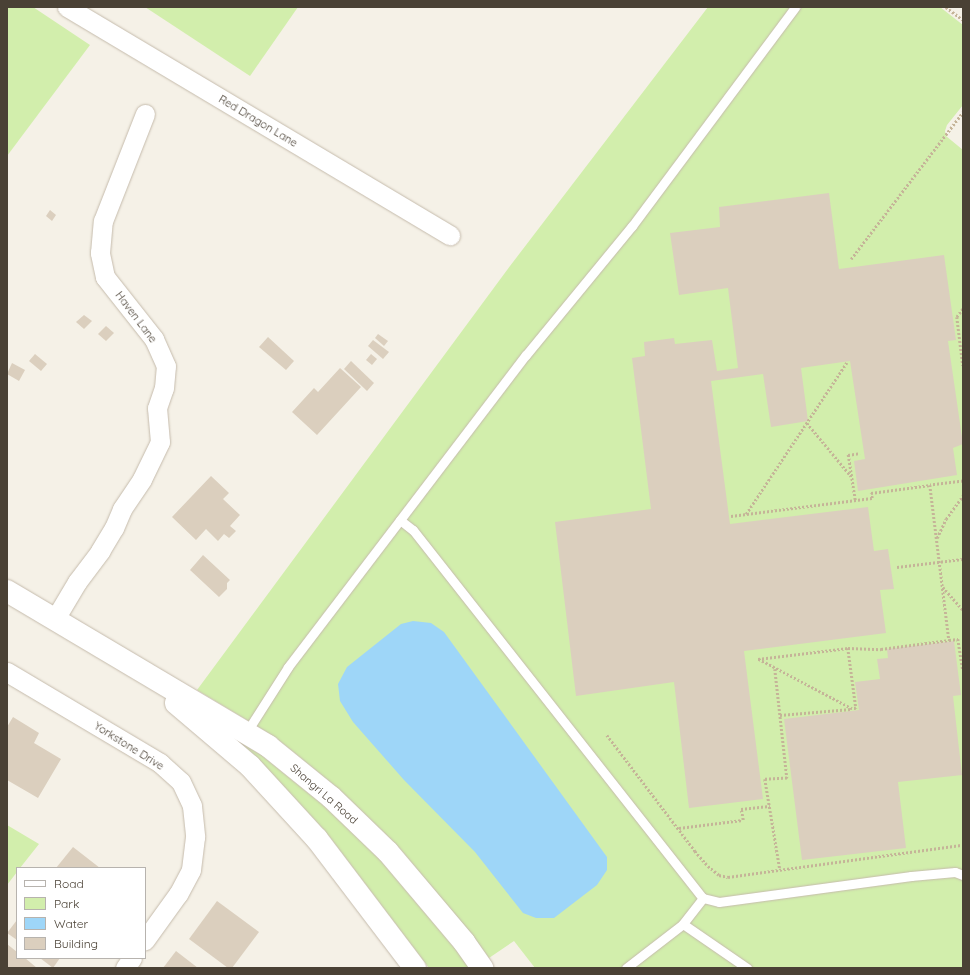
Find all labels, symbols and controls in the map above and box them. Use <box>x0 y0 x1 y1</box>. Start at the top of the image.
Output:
street label: Red Dragon Lane <box>216 92 300 150</box>
street label: Haven Lane <box>112 289 160 345</box>
street label: Yorkstone Drive <box>92 719 166 773</box>
street label: Shangri La Road <box>288 761 360 827</box>
legend <box>16 867 146 959</box>
text: Road <box>54 876 84 891</box>
text: Park <box>54 896 79 911</box>
text: Water <box>54 916 88 931</box>
text: Building <box>54 936 98 951</box>

